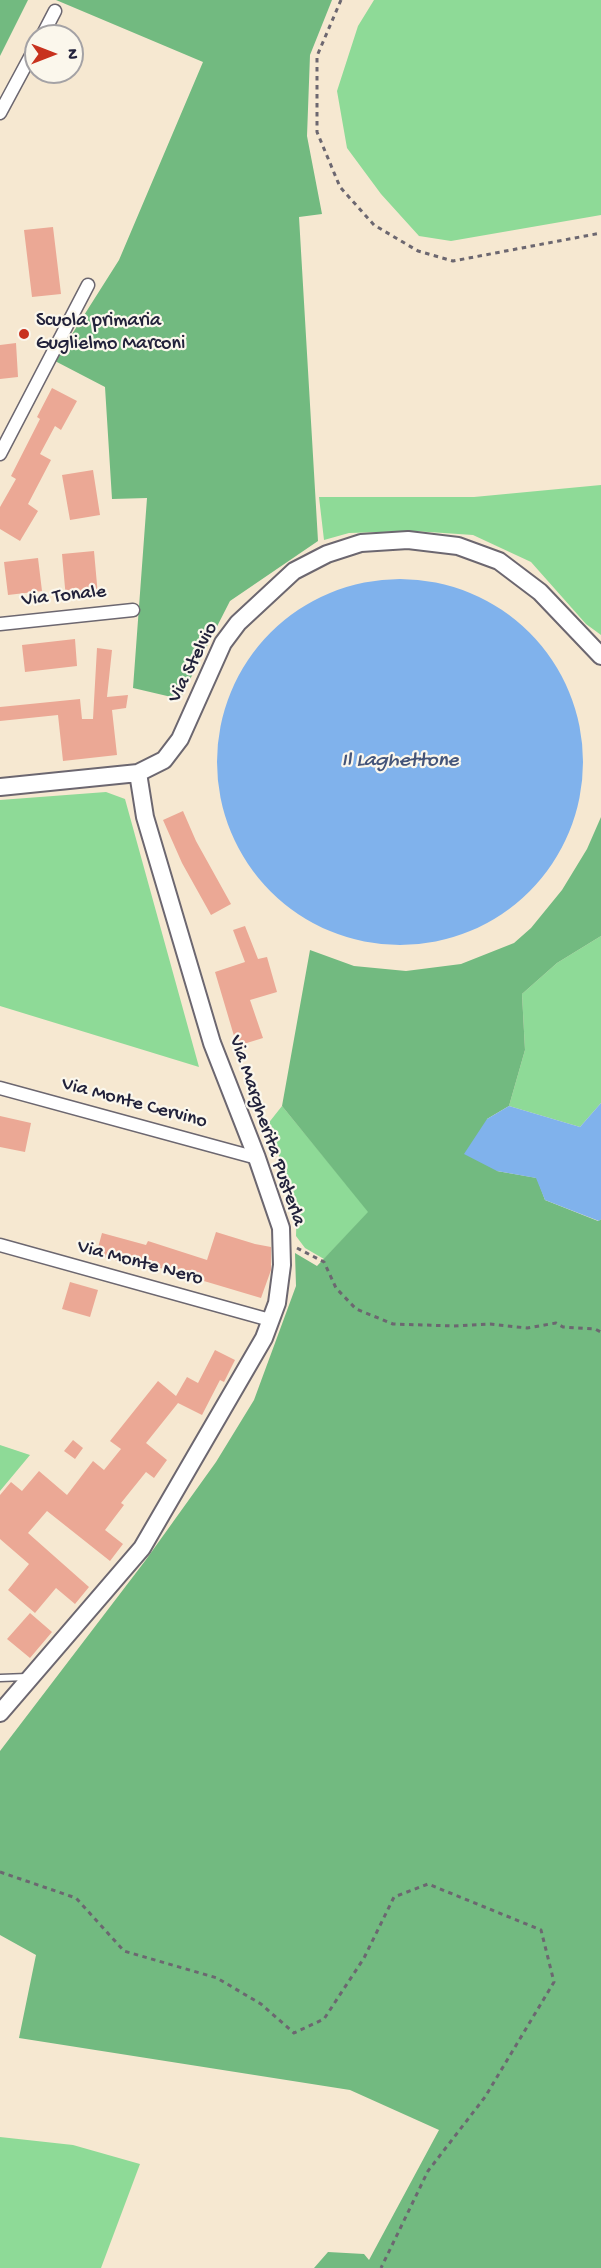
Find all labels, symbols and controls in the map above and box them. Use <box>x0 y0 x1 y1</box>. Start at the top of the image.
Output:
north arrow <box>24 24 84 84</box>
text: N <box>61 49 80 59</box>
place label: Scuola primaria Guglielmo Marconi <box>36 310 185 357</box>
marker: Scuola primaria Guglielmo Marconi <box>17 327 31 341</box>
street label: Via Tonale <box>21 581 107 613</box>
street label: Via Stelvio <box>164 619 224 707</box>
water label: Il Laghettone <box>342 749 458 775</box>
street label: Via Margherita Pusterla <box>222 1033 310 1229</box>
street label: Via Monte Cervino <box>59 1073 209 1135</box>
street label: Via Monte Nero <box>75 1236 205 1292</box>

